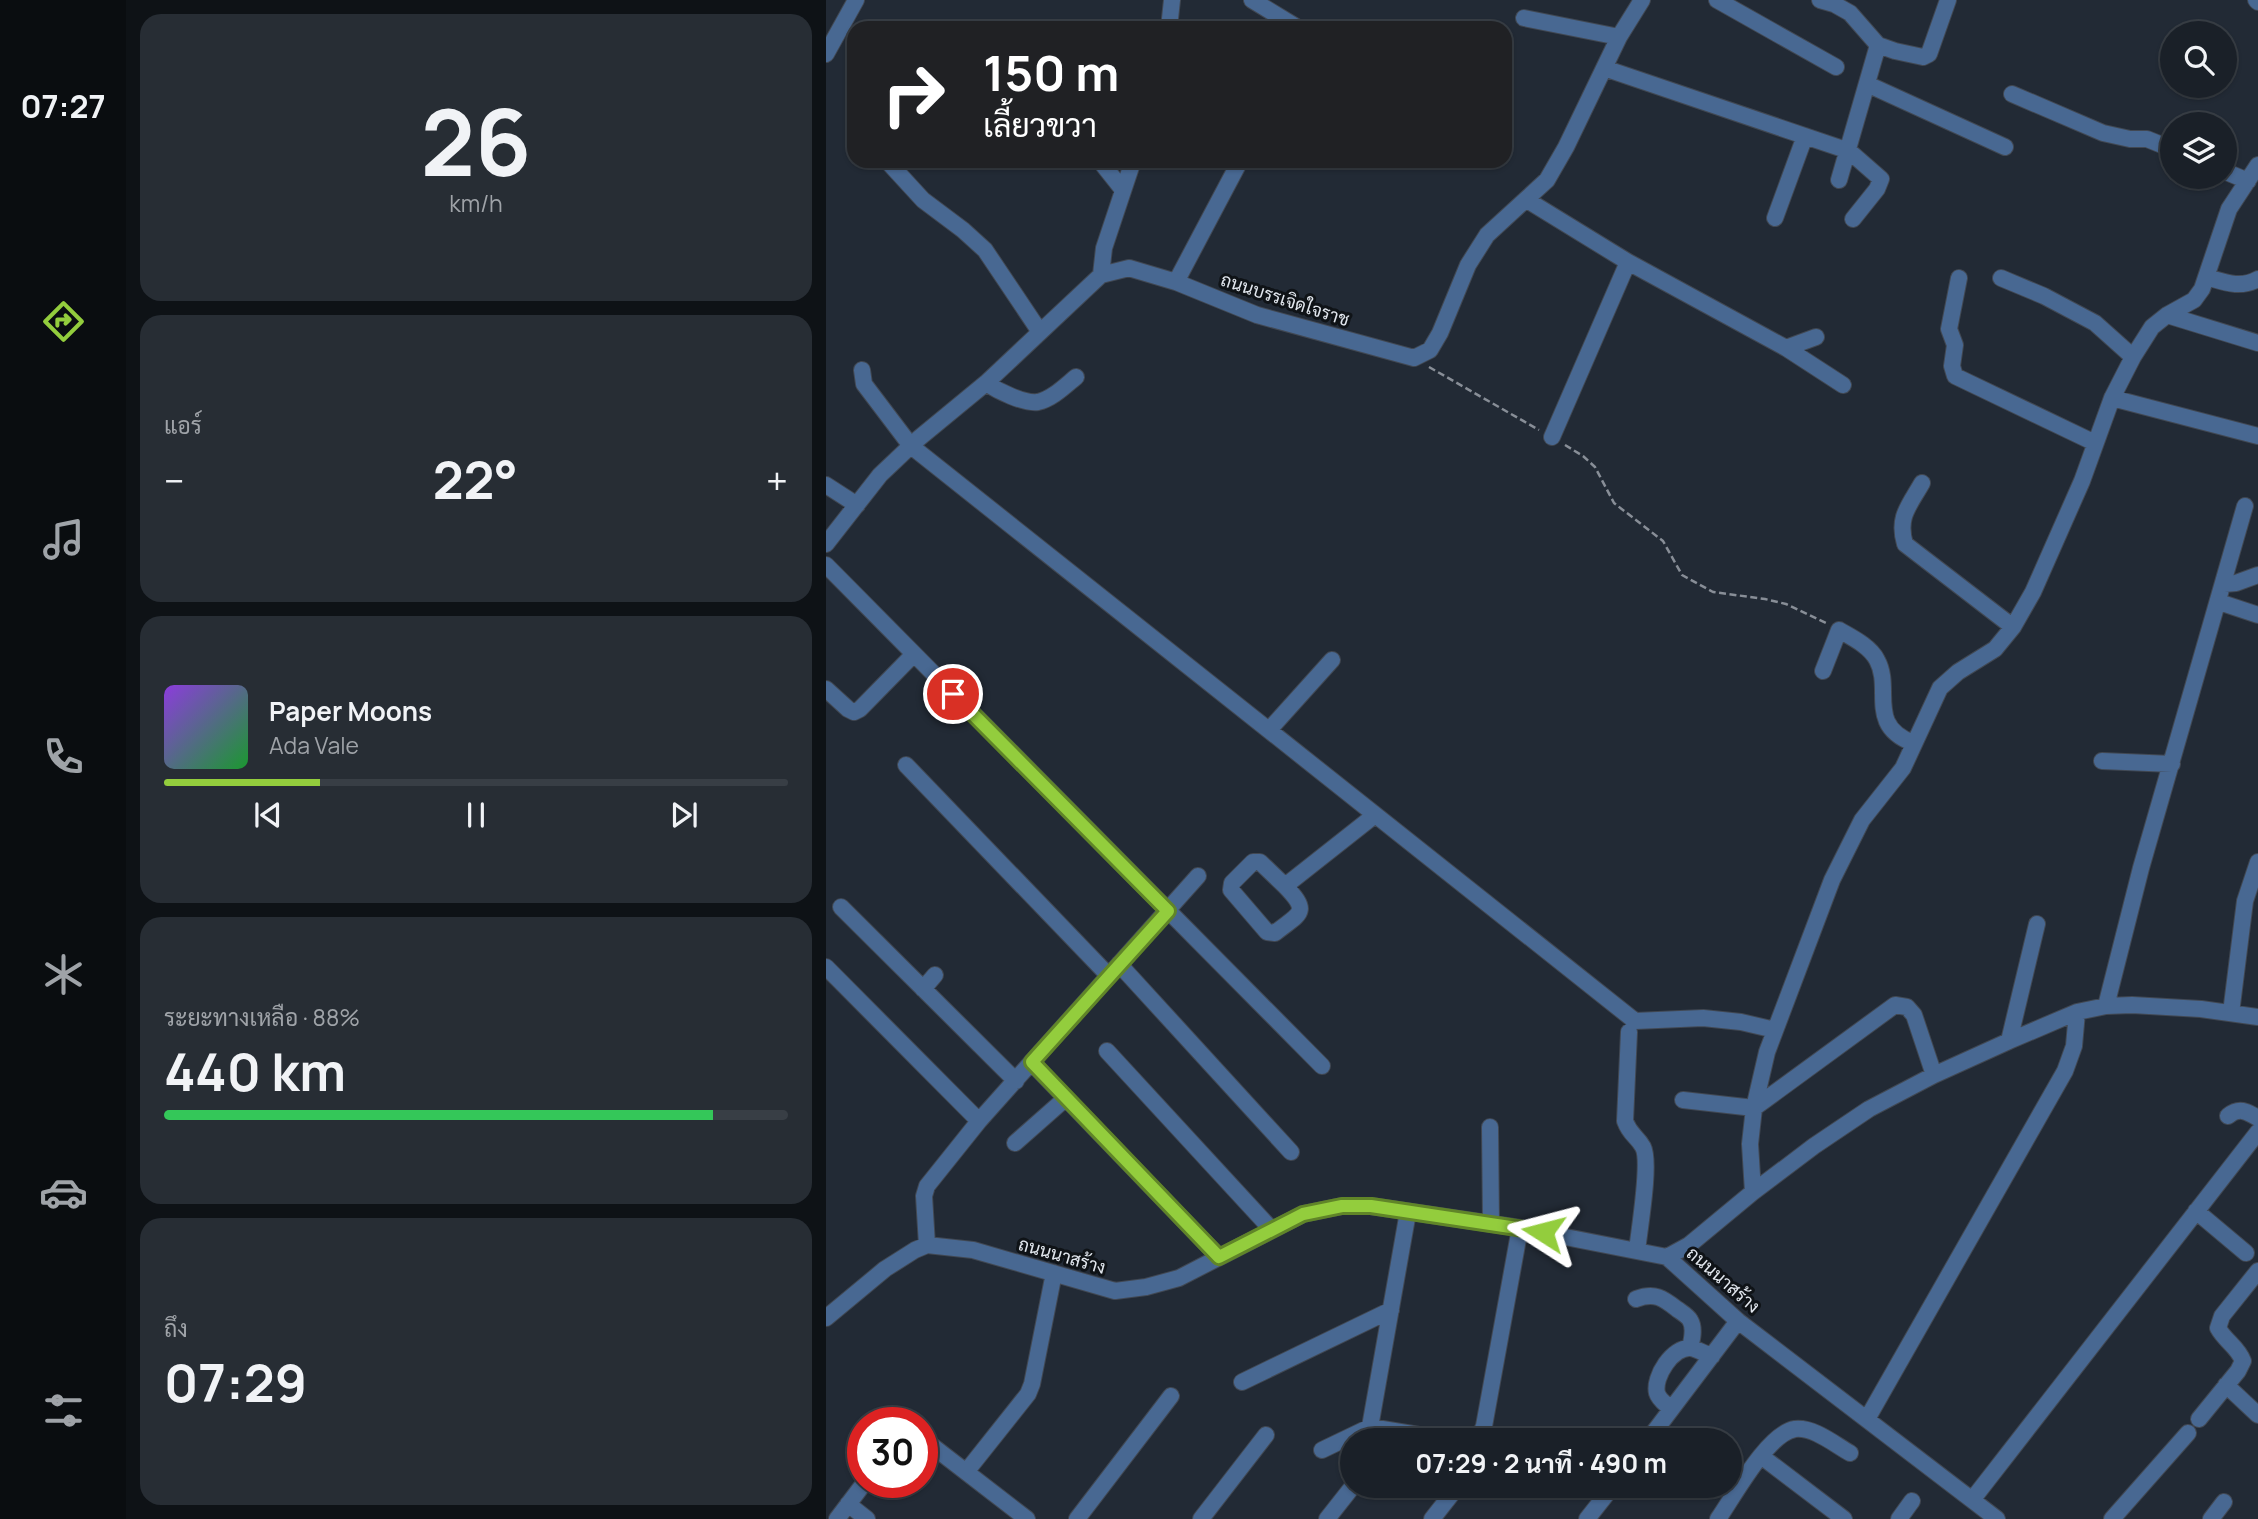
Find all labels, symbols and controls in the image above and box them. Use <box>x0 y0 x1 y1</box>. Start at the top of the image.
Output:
map controls <box>2160 21 2237 189</box>
button: search <box>2160 21 2237 98</box>
text: 150 m <box>983 39 1119 106</box>
icon: right <box>868 49 959 140</box>
text: 26 <box>421 79 531 203</box>
text: 07:27 <box>20 84 106 128</box>
text: เลี้ยวขวา <box>983 103 1097 147</box>
button: layers <box>2160 112 2237 189</box>
text: km/h <box>449 187 503 219</box>
street label: ถนนบรรเจิดใจราช <box>1218 267 1353 331</box>
icon: directions <box>39 297 88 346</box>
text: แอร์ <box>164 409 202 441</box>
text: 22° <box>433 444 518 515</box>
text: − <box>164 454 185 506</box>
text: + <box>766 454 788 506</box>
icon: music <box>39 515 88 564</box>
pin <box>923 664 983 724</box>
icon: arrive <box>934 675 972 713</box>
text: Paper Moons <box>269 693 432 729</box>
text: Ada Vale <box>269 729 359 761</box>
icon: phone <box>39 732 88 781</box>
icon: previous <box>249 796 287 834</box>
icon: pause <box>457 796 495 834</box>
icon: next <box>665 796 703 834</box>
icon: climate <box>39 950 88 999</box>
text: ระยะทางเหลือ · 88% <box>164 1001 360 1033</box>
text: 440 km <box>164 1036 346 1107</box>
icon: car <box>39 1168 88 1217</box>
position arrow <box>1506 1195 1580 1269</box>
street label: ถนนนาสร้าง <box>1016 1231 1109 1279</box>
street label: ถนนนาสร้าง <box>1682 1241 1765 1318</box>
text: ถึง <box>164 1312 188 1344</box>
text: 07:29 <box>164 1347 307 1418</box>
icon: filters <box>39 1386 88 1435</box>
speed limit sign: 30 <box>847 1407 938 1498</box>
text: 07:29 · 2 นาที · 490 m <box>1415 1445 1667 1481</box>

